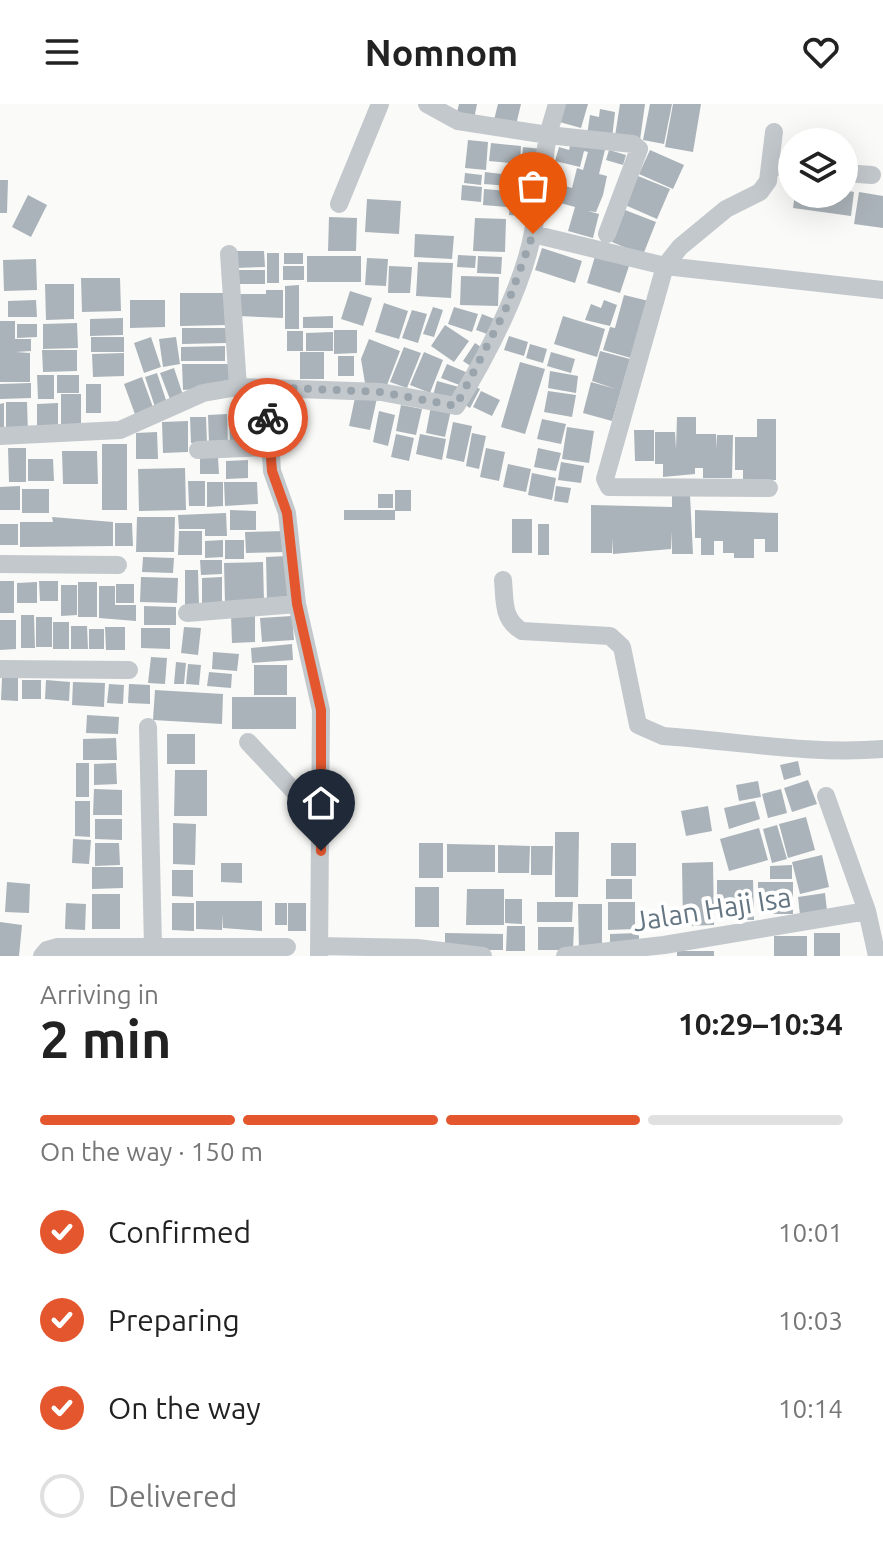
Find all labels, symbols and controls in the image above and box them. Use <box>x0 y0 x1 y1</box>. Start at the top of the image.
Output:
icon: menu <box>40 30 84 74</box>
icon: heart <box>799 30 843 74</box>
text: Nomnom <box>365 32 518 73</box>
map controls <box>778 128 858 208</box>
button: layers <box>778 128 858 208</box>
pin <box>499 152 567 234</box>
icon: bag <box>511 164 555 208</box>
courier <box>228 378 308 458</box>
icon: bike <box>246 396 290 440</box>
pin <box>287 769 355 851</box>
icon: home <box>299 781 343 825</box>
street label: Jalan Haji Isa <box>630 881 793 936</box>
text: Arriving in <box>40 980 159 1009</box>
text: 10:29–10:34 <box>678 1007 843 1041</box>
text: 2 min <box>40 1010 171 1068</box>
text: On the way · 150 m <box>40 1137 263 1166</box>
icon: check <box>40 1210 84 1254</box>
text: Confirmed <box>108 1215 251 1249</box>
text: 10:01 <box>778 1218 843 1247</box>
icon: check <box>40 1298 84 1342</box>
text: Preparing <box>108 1303 240 1337</box>
text: 10:03 <box>778 1306 843 1335</box>
icon: check <box>40 1386 84 1430</box>
text: On the way <box>108 1391 261 1425</box>
text: 10:14 <box>778 1394 843 1423</box>
text: Delivered <box>108 1479 237 1513</box>

